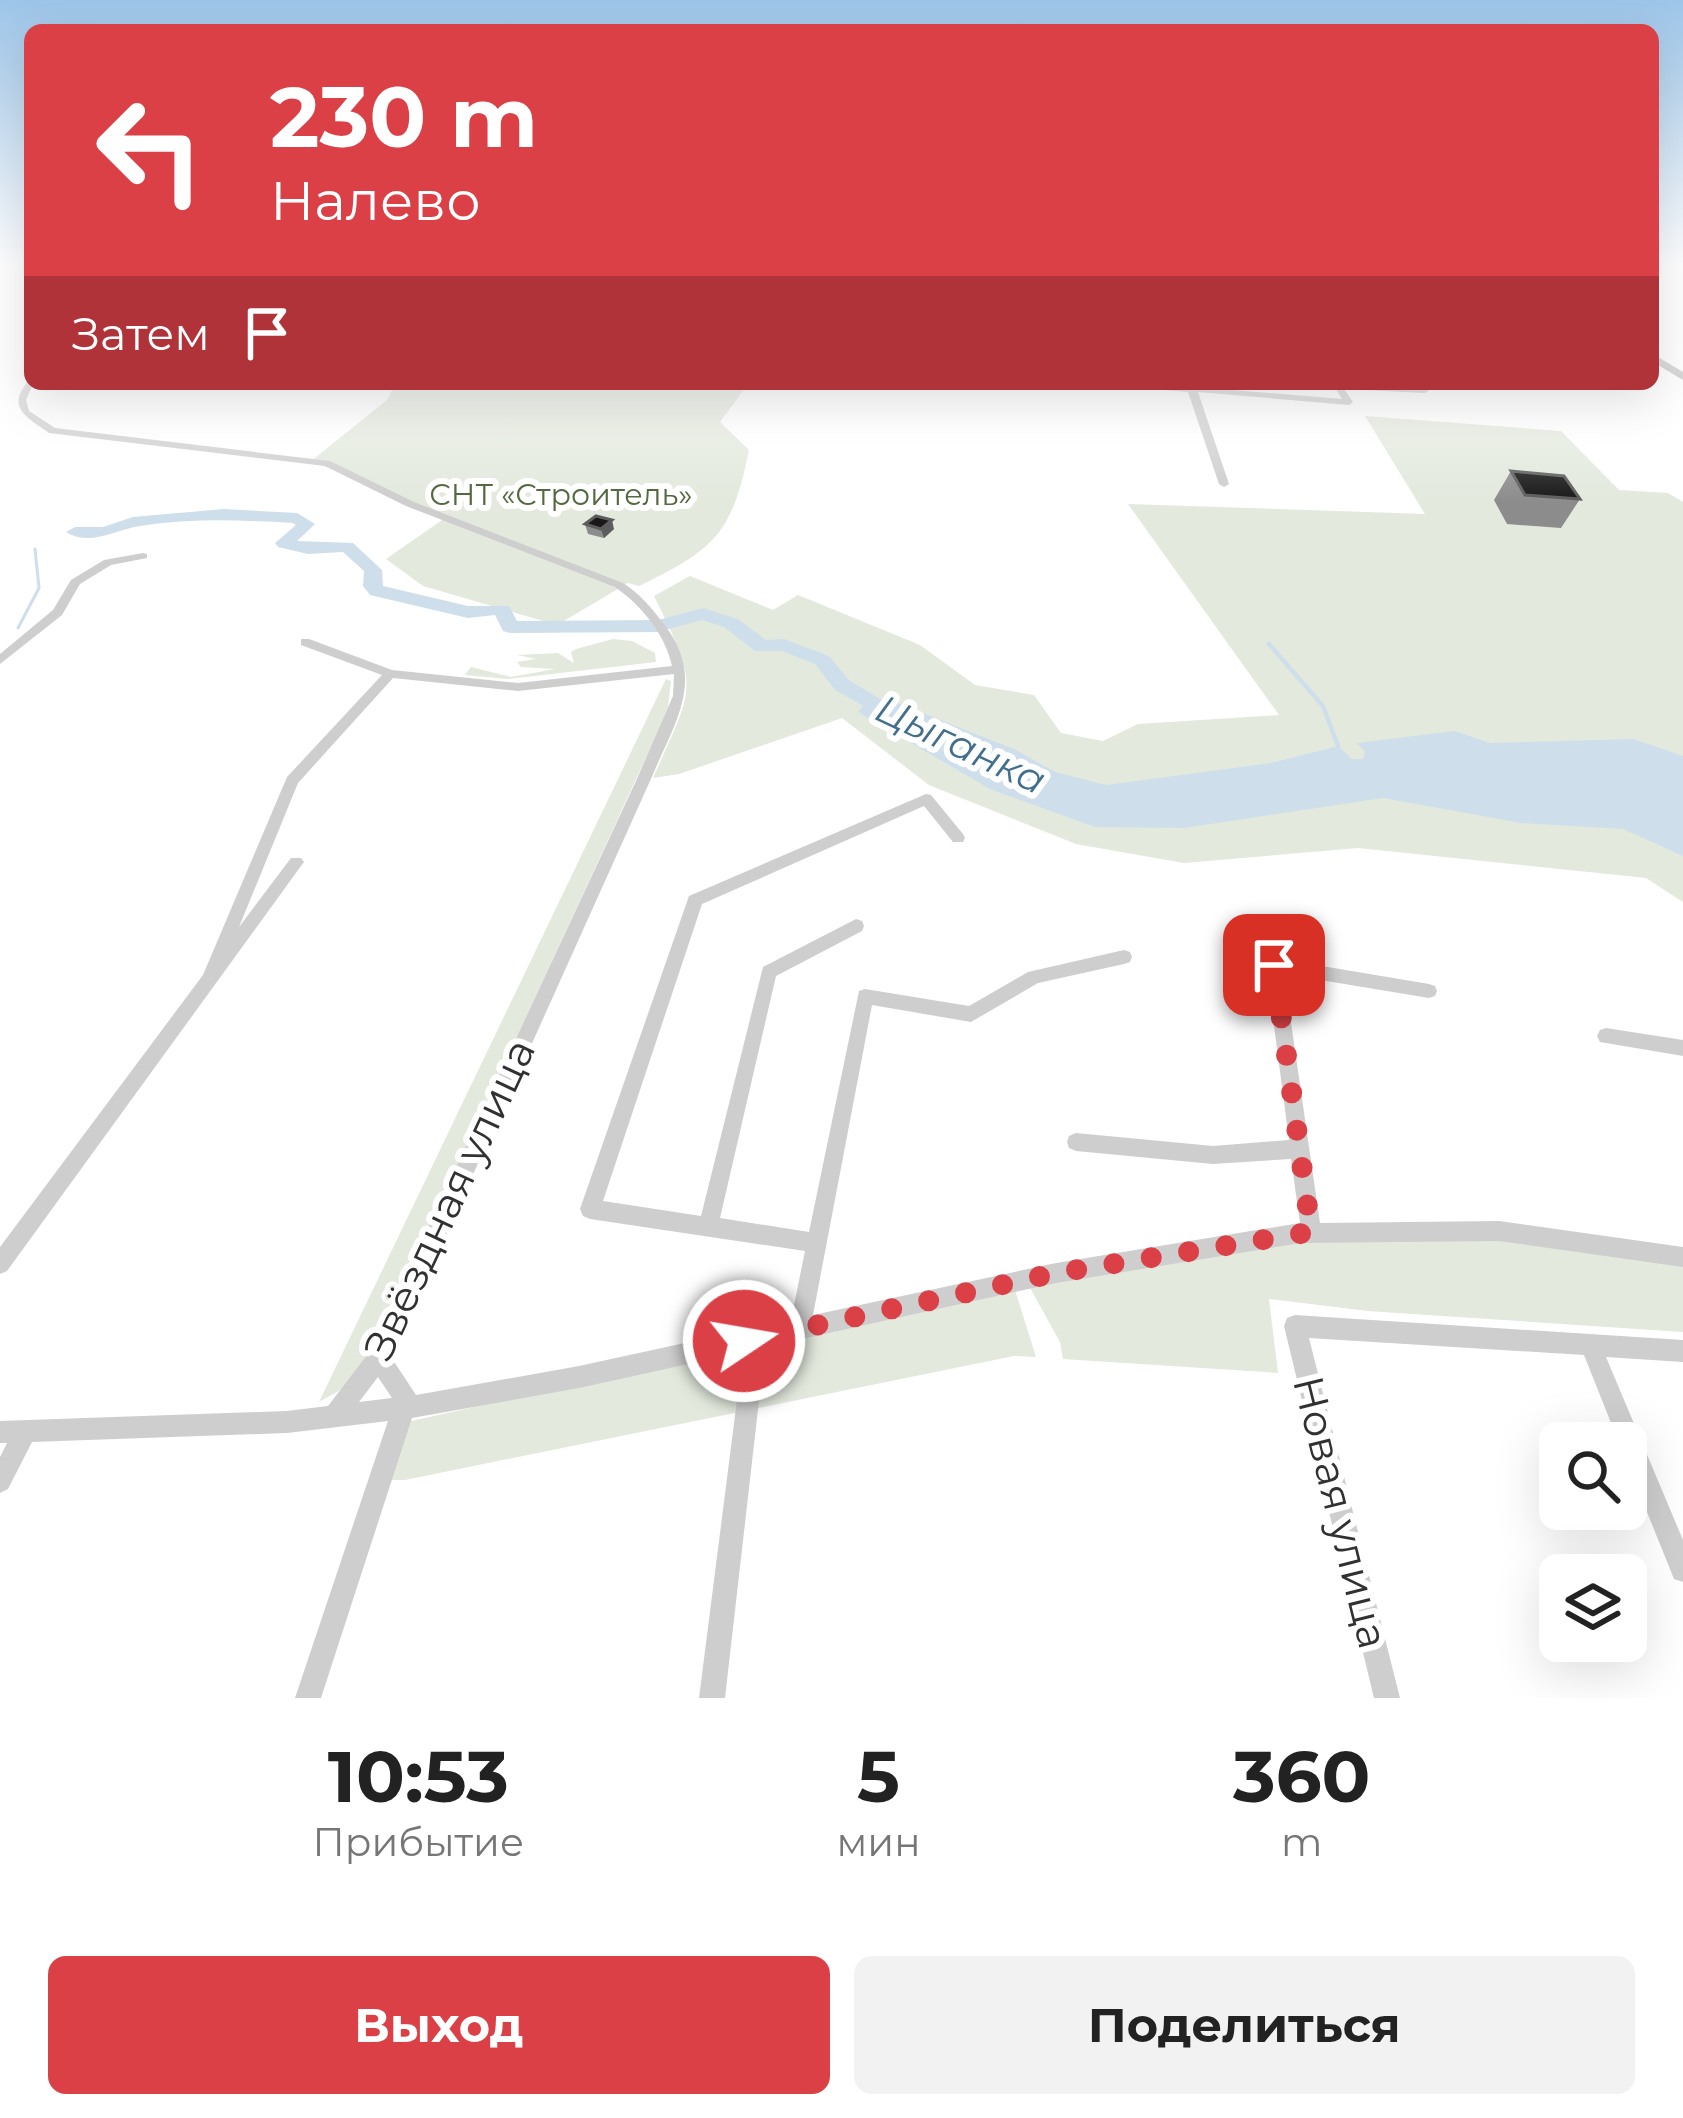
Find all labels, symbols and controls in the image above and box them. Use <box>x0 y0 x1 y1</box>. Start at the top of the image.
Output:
text: 230 m <box>270 66 538 168</box>
icon: left <box>72 72 228 228</box>
text: Налево <box>270 168 481 234</box>
icon: arrive <box>234 300 300 366</box>
text: Затем <box>72 306 210 361</box>
park label: СНТ «Строитель» <box>429 476 693 513</box>
water label: Цыганка <box>868 684 1054 804</box>
pin <box>1223 914 1325 1016</box>
icon: arrive <box>1241 932 1307 998</box>
street label: Звёздная улица <box>352 1030 546 1368</box>
position arrow <box>681 1278 807 1404</box>
street label: Новая улица <box>1282 1370 1400 1654</box>
map controls <box>1539 1422 1647 1662</box>
button: search <box>1539 1422 1647 1530</box>
button: layers <box>1539 1554 1647 1662</box>
text: 10:53 <box>328 1732 509 1820</box>
text: 5 <box>857 1732 900 1820</box>
text: 360 <box>1233 1732 1370 1820</box>
text: Прибытие <box>313 1818 524 1866</box>
text: мин <box>837 1818 921 1866</box>
text: m <box>1281 1818 1322 1866</box>
button: Выход <box>48 1956 830 2094</box>
button: Поделиться <box>854 1956 1635 2094</box>

